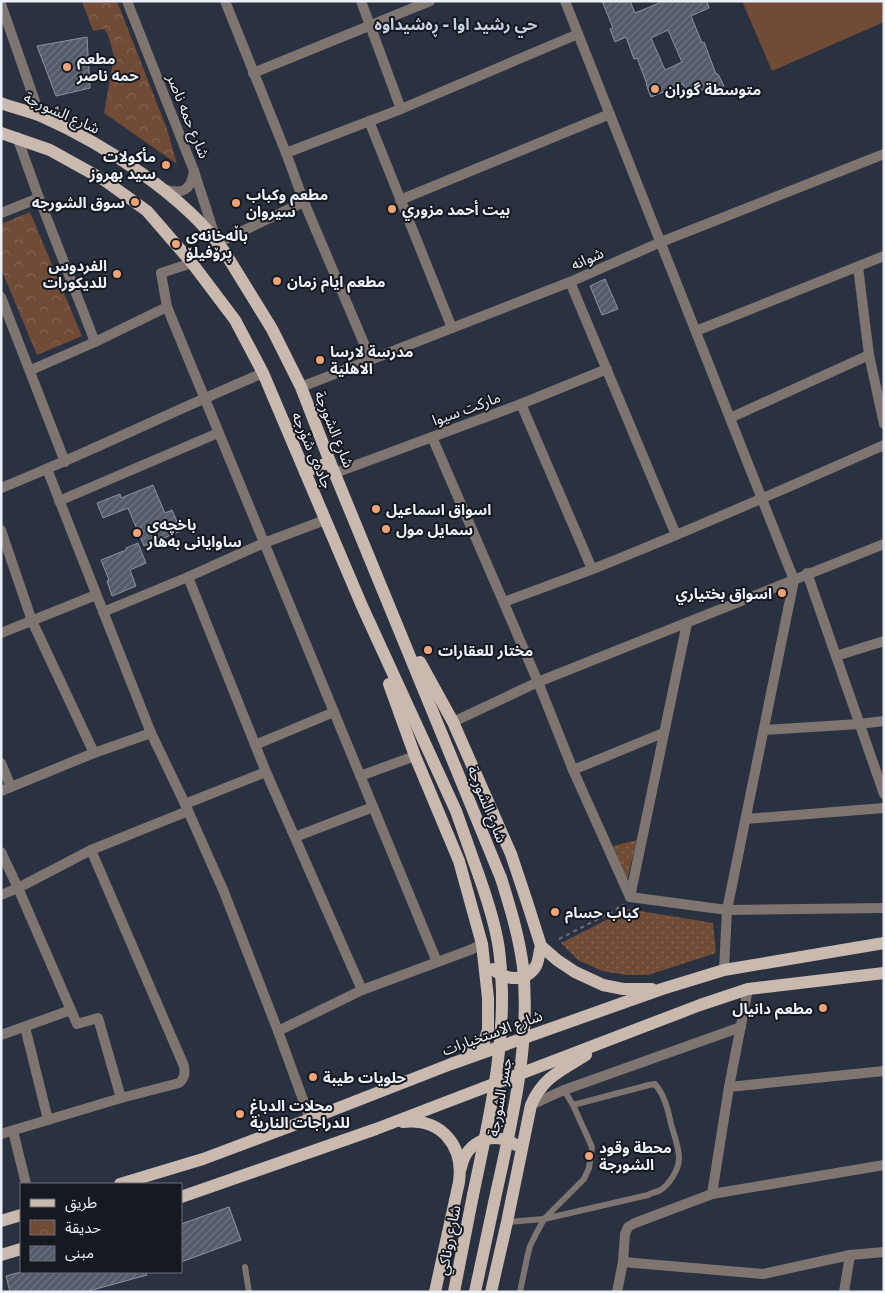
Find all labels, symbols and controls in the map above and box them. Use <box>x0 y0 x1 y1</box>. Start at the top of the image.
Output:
district label: حي رشيد اوا - ڕەشیداوە <box>375 14 537 38</box>
place label: مطعم حمه ناصر <box>76 49 139 85</box>
marker: مطعم حمه ناصر <box>61 61 73 73</box>
street label: شارع حمه ناصر <box>160 70 214 163</box>
place label: متوسطة گوران <box>665 80 761 99</box>
marker: متوسطة گوران <box>649 83 661 95</box>
street label: شارع الشورجة <box>20 87 103 141</box>
place label: مأكولات سيد بهروز <box>89 147 156 183</box>
marker: مأكولات سيد بهروز <box>160 159 172 171</box>
place label: مطعم وكباب سيروان <box>246 185 328 221</box>
place label: سوق الشورجه <box>32 193 125 212</box>
marker: سوق الشورجه <box>129 196 141 208</box>
marker: مطعم وكباب سيروان <box>230 197 242 209</box>
place label: بيت أحمد مزوري <box>402 200 510 221</box>
marker: بيت أحمد مزوري <box>386 203 398 215</box>
place label: باڵەخانەی پرۆفیلۆ <box>186 225 248 263</box>
marker: باڵەخانەی پرۆفیلۆ <box>170 238 182 250</box>
street label: شوانە <box>568 243 607 274</box>
place label: الفردوس للديكورات <box>43 256 107 292</box>
marker: الفردوس للديكورات <box>111 268 123 280</box>
place label: مطعم ايام زمان <box>287 272 385 293</box>
marker: مطعم ايام زمان <box>271 275 283 287</box>
place label: مدرسة لارسا الاهلية <box>330 342 414 377</box>
marker: مدرسة لارسا الاهلية <box>314 354 326 366</box>
street label: مارکت سیوا <box>429 387 503 430</box>
street label: شارع الشورجة <box>308 388 359 472</box>
street label: جادەی شۆرجە <box>288 409 337 492</box>
place label: اسواق اسماعيل <box>386 500 491 519</box>
marker: اسواق اسماعيل <box>370 503 382 515</box>
place label: باخچەی ساوایانی بەهار <box>146 515 242 551</box>
place label: سمايل مول <box>396 520 473 539</box>
marker: سمايل مول <box>380 523 392 535</box>
marker: باخچەی ساوایانی بەهار <box>131 527 143 539</box>
place label: اسواق بختياري <box>675 584 772 605</box>
marker: اسواق بختياري <box>776 587 788 599</box>
place label: مختار للعقارات <box>438 641 533 660</box>
marker: مختار للعقارات <box>422 644 434 656</box>
street label: شارع الشورجة <box>461 763 512 847</box>
place label: كباب حسام <box>565 903 639 924</box>
marker: كباب حسام <box>549 906 561 918</box>
place label: مطعم دانيال <box>732 999 813 1020</box>
marker: مطعم دانيال <box>817 1002 829 1014</box>
street label: شارع الاستخبارات <box>439 1005 546 1062</box>
street label: جسر الشورجة <box>483 1056 516 1138</box>
place label: حلويات طيبة <box>323 1068 407 1087</box>
marker: حلويات طيبة <box>307 1071 319 1083</box>
place label: محلات الدباغ للدراجات النارية <box>250 1096 350 1132</box>
marker: محلات الدباغ للدراجات النارية <box>234 1108 246 1120</box>
place label: محطة وقود الشورجة <box>599 1138 672 1174</box>
marker: محطة وقود الشورجة <box>583 1150 595 1162</box>
legend <box>20 1183 182 1273</box>
text: طريق <box>65 1193 97 1213</box>
street label: شارع روناكي <box>432 1203 468 1277</box>
text: حديقة <box>65 1218 101 1236</box>
text: مبنى <box>65 1243 94 1262</box>

